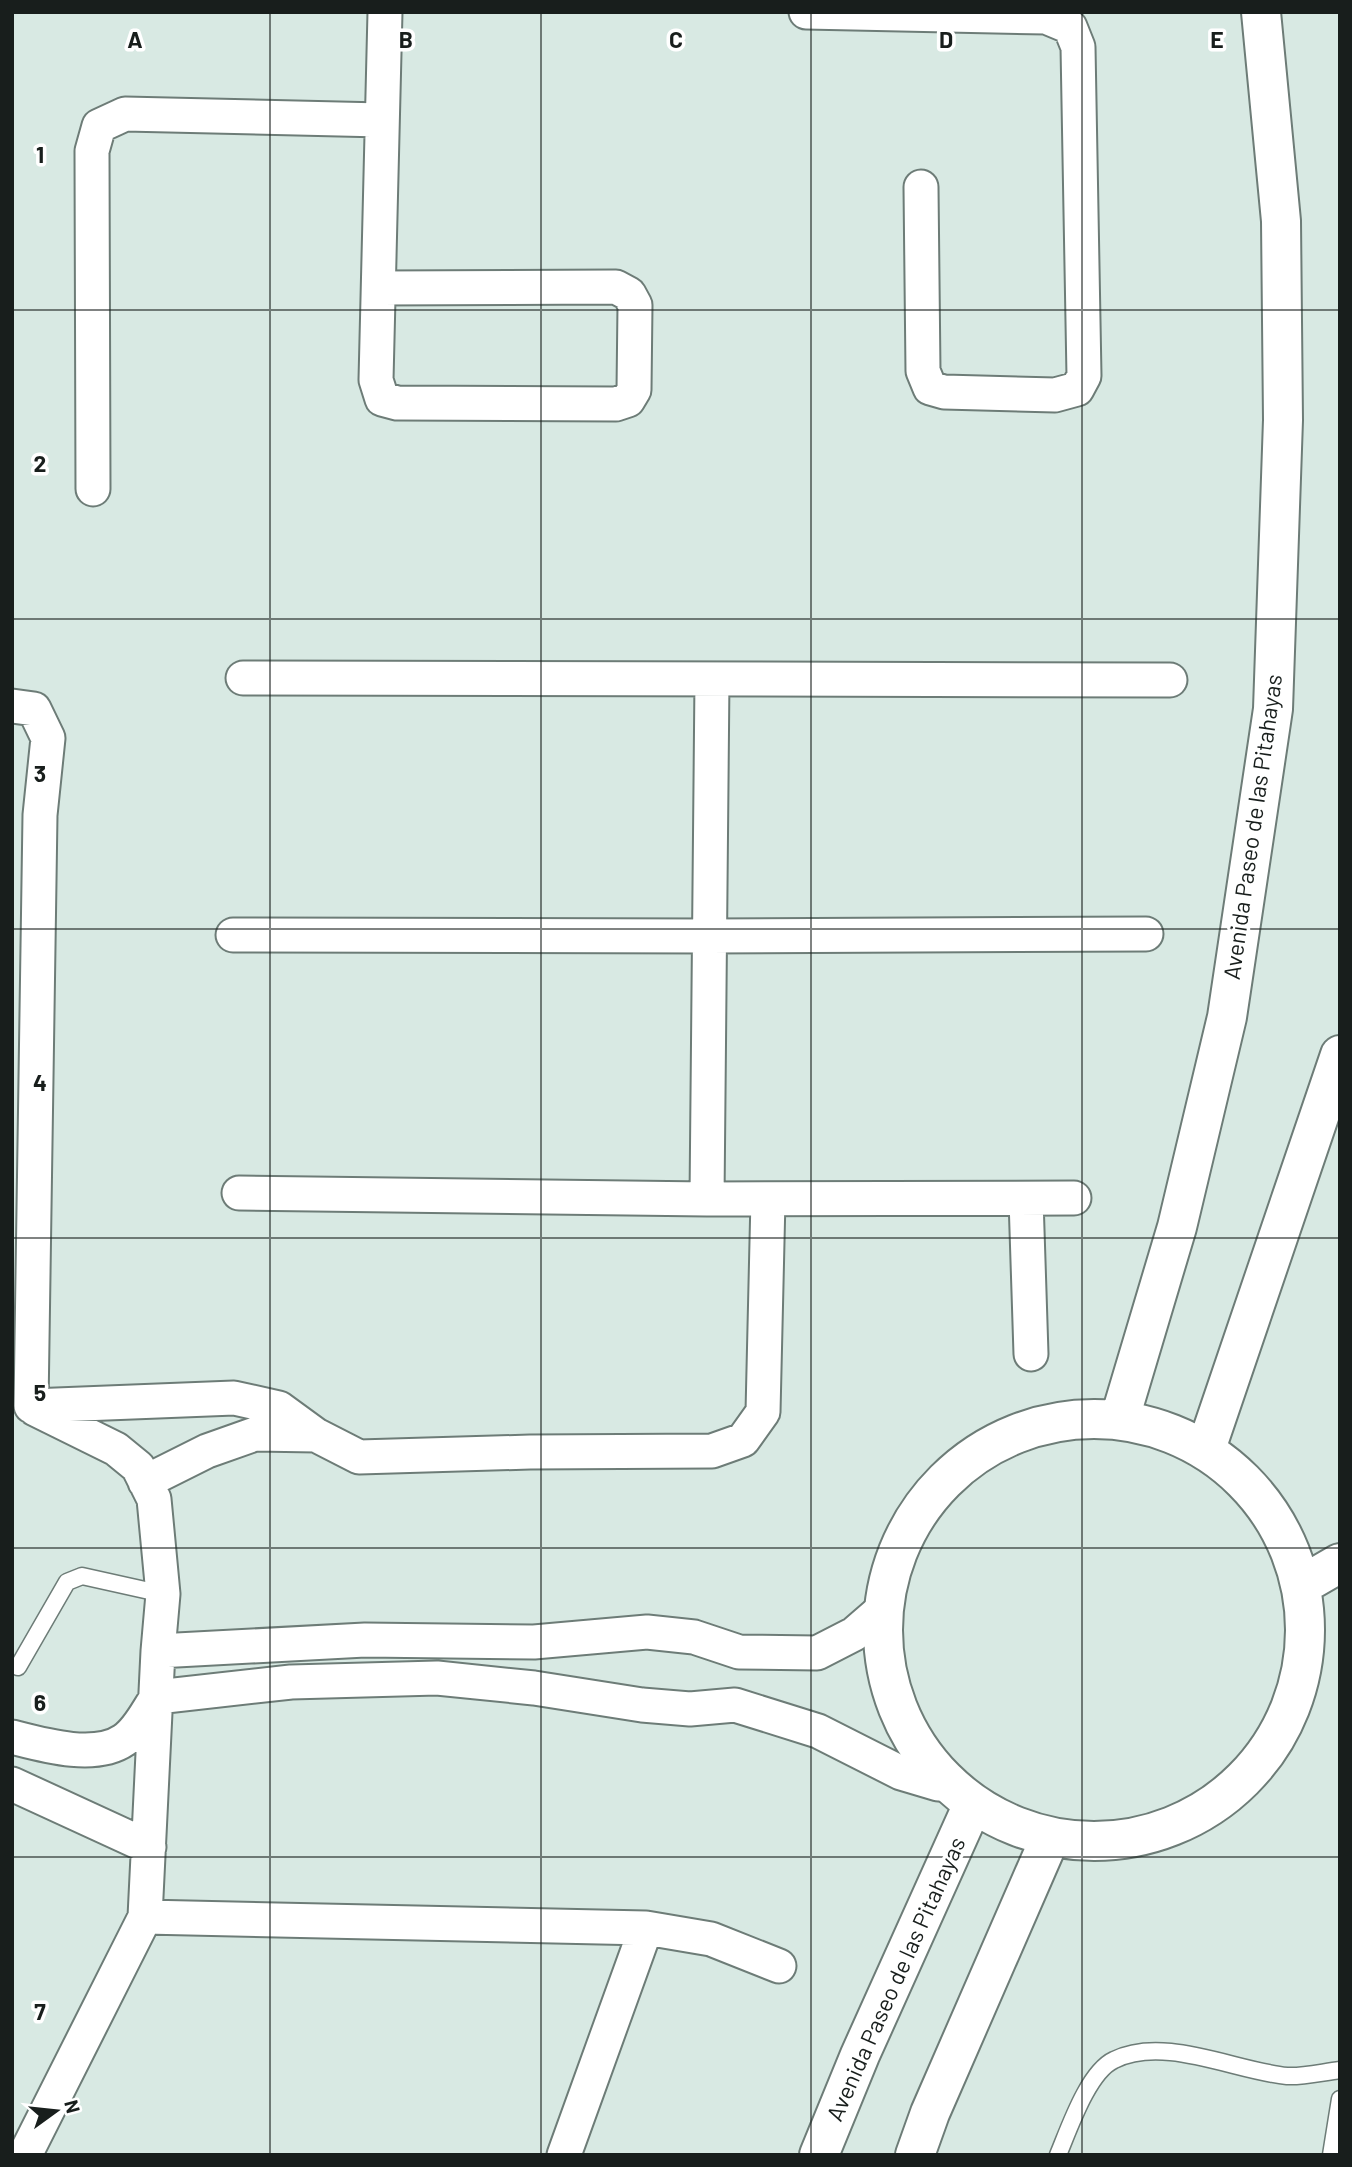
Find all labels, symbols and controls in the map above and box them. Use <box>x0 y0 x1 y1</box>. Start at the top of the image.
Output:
text: A <box>127 25 143 53</box>
text: B <box>399 25 413 53</box>
text: C <box>669 25 683 53</box>
text: D <box>939 25 953 53</box>
text: E <box>1210 25 1224 53</box>
text: 1 <box>36 140 44 168</box>
text: 2 <box>34 449 46 477</box>
street label: Avenida Paseo de las Pitahayas <box>1217 672 1287 981</box>
text: 3 <box>34 759 46 787</box>
text: 4 <box>33 1068 47 1096</box>
text: 5 <box>34 1378 46 1406</box>
text: 6 <box>34 1688 46 1716</box>
street label: Avenida Paseo de las Pitahayas <box>820 1832 971 2125</box>
text: 7 <box>34 1997 46 2025</box>
north arrow <box>21 2076 91 2146</box>
text: N <box>60 2097 86 2116</box>

